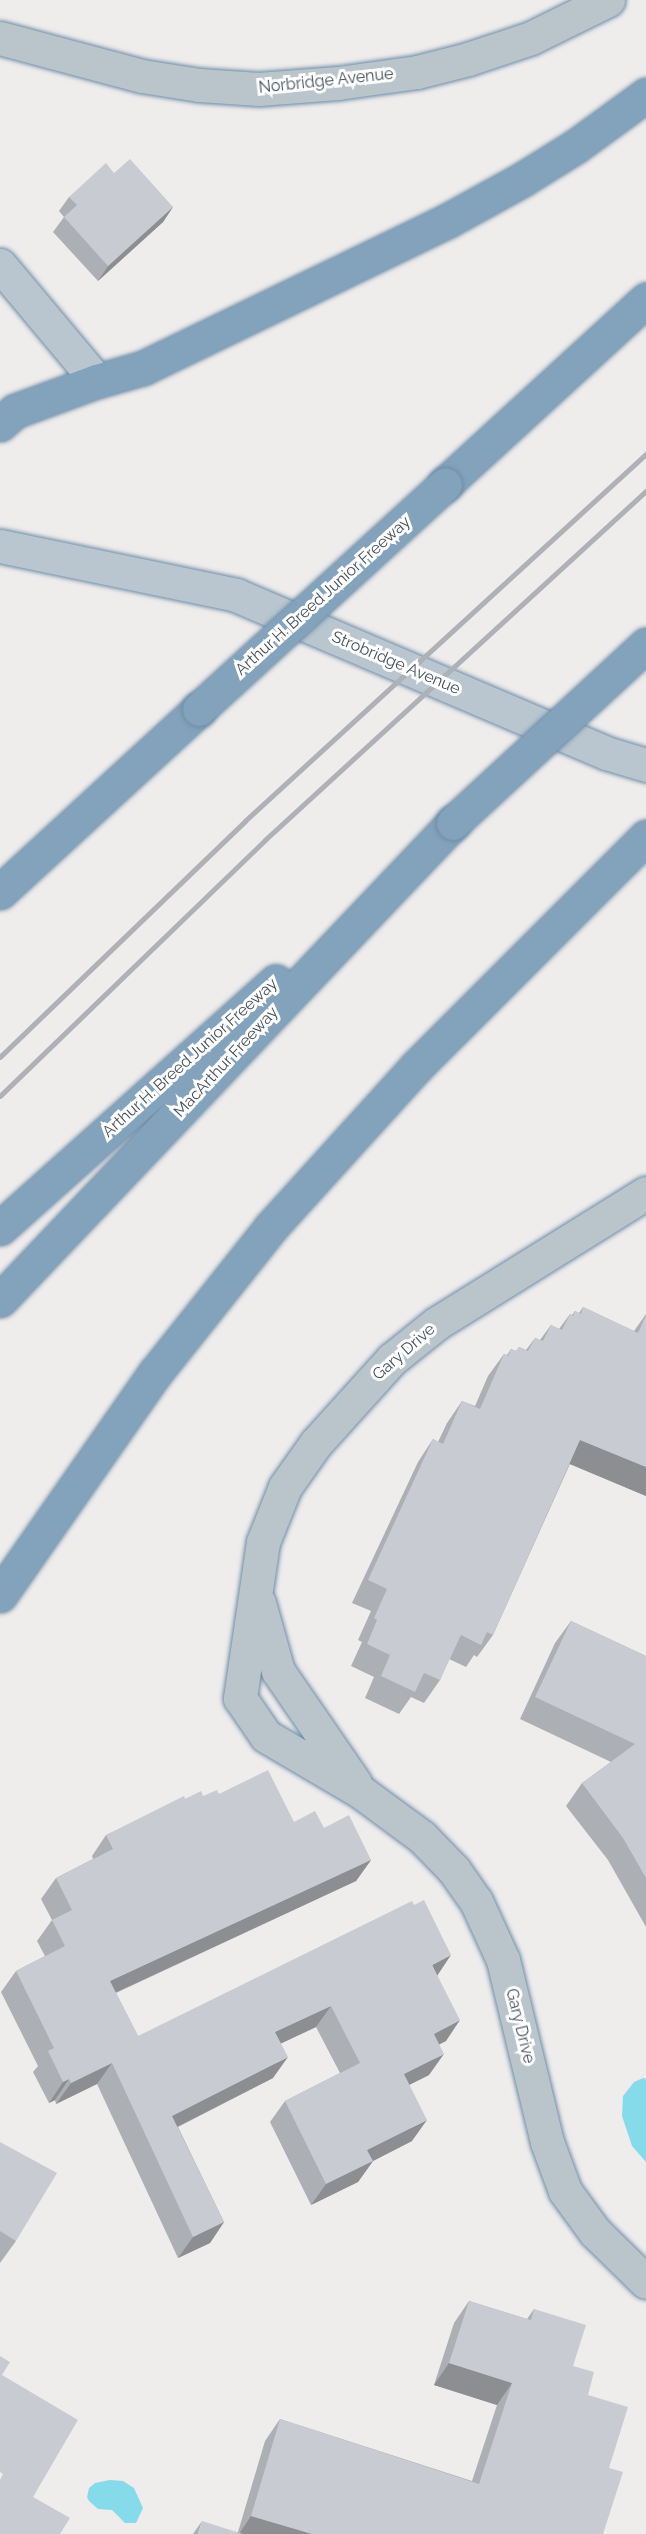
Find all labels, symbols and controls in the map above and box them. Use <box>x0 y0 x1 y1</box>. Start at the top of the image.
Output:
street label: Norbridge Avenue <box>257 64 395 98</box>
street label: Arthur H. Breed Junior Freeway <box>231 512 415 680</box>
street label: Strobridge Avenue <box>329 627 463 699</box>
street label: Arthur H. Breed Junior Freeway <box>98 974 282 1142</box>
street label: MacArthur Freeway <box>170 1003 282 1121</box>
street label: Gary Drive <box>369 1320 439 1384</box>
street label: Gary Drive <box>501 1986 539 2066</box>

